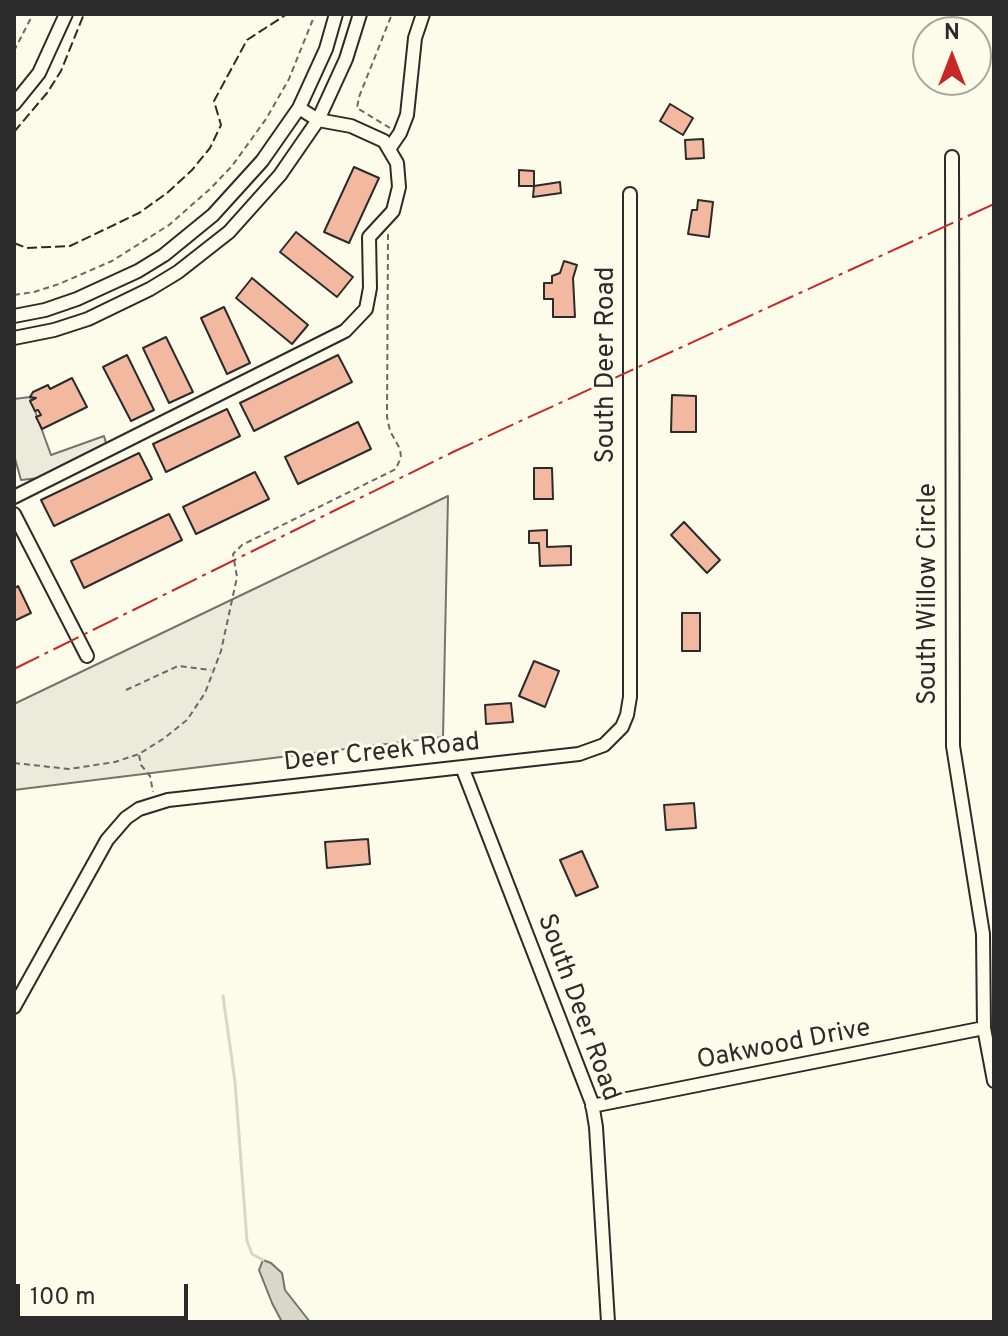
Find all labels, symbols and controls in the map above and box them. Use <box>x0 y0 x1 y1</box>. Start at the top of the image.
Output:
north arrow <box>912 16 992 96</box>
text: N <box>944 20 960 47</box>
street label: South Deer Road <box>592 267 624 463</box>
street label: South Willow Circle <box>914 483 946 705</box>
street label: Deer Creek Road <box>282 728 482 780</box>
street label: South Deer Road <box>529 910 625 1106</box>
street label: Oakwood Drive <box>695 1014 873 1078</box>
scale bar <box>20 1268 192 1318</box>
text: 100 m <box>30 1283 96 1313</box>

